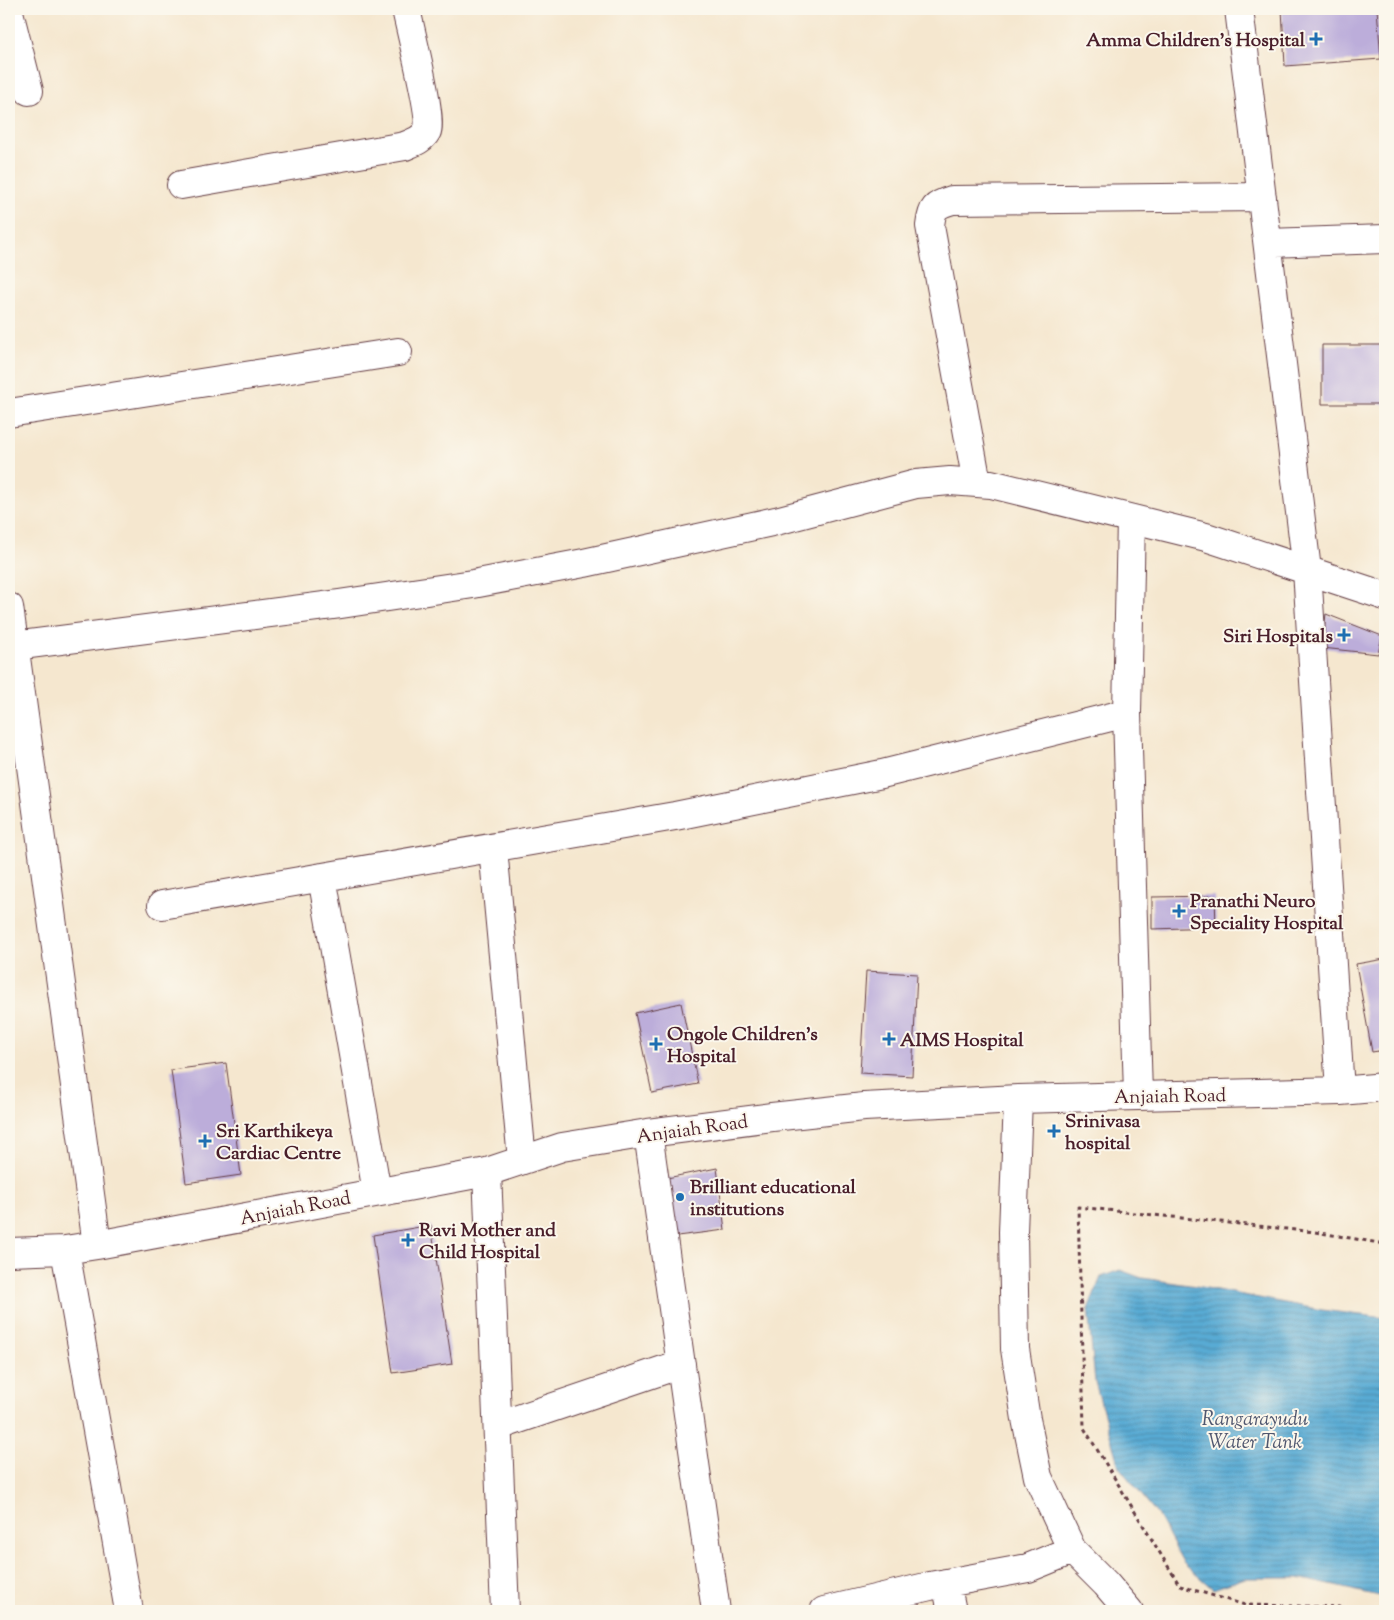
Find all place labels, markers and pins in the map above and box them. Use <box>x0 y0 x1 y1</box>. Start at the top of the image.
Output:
place label: Amma Children's Hospital <box>1086 28 1306 55</box>
marker: Amma Children's Hospital <box>1309 32 1323 46</box>
place label: Siri Hospitals <box>1223 624 1334 651</box>
marker: Siri Hospitals <box>1337 628 1351 642</box>
place label: Pranathi Neuro Speciality Hospital <box>1190 889 1344 938</box>
marker: Pranathi Neuro Speciality Hospital <box>1172 904 1186 918</box>
place label: Ongole Children's Hospital <box>667 1022 818 1071</box>
place label: AIMS Hospital <box>900 1028 1024 1055</box>
marker: AIMS Hospital <box>882 1032 896 1046</box>
marker: Ongole Children's Hospital <box>649 1037 663 1051</box>
place label: Srinivasa hospital <box>1065 1109 1141 1158</box>
place label: Sri Karthikeya Cardiac Centre <box>216 1119 341 1168</box>
marker: Srinivasa hospital <box>1047 1124 1061 1138</box>
marker: Sri Karthikeya Cardiac Centre <box>198 1134 212 1148</box>
place label: Brilliant educational institutions <box>690 1175 857 1224</box>
marker: Brilliant educational institutions <box>674 1191 686 1203</box>
place label: Ravi Mother and Child Hospital <box>419 1218 556 1267</box>
marker: Ravi Mother and Child Hospital <box>401 1233 415 1247</box>

